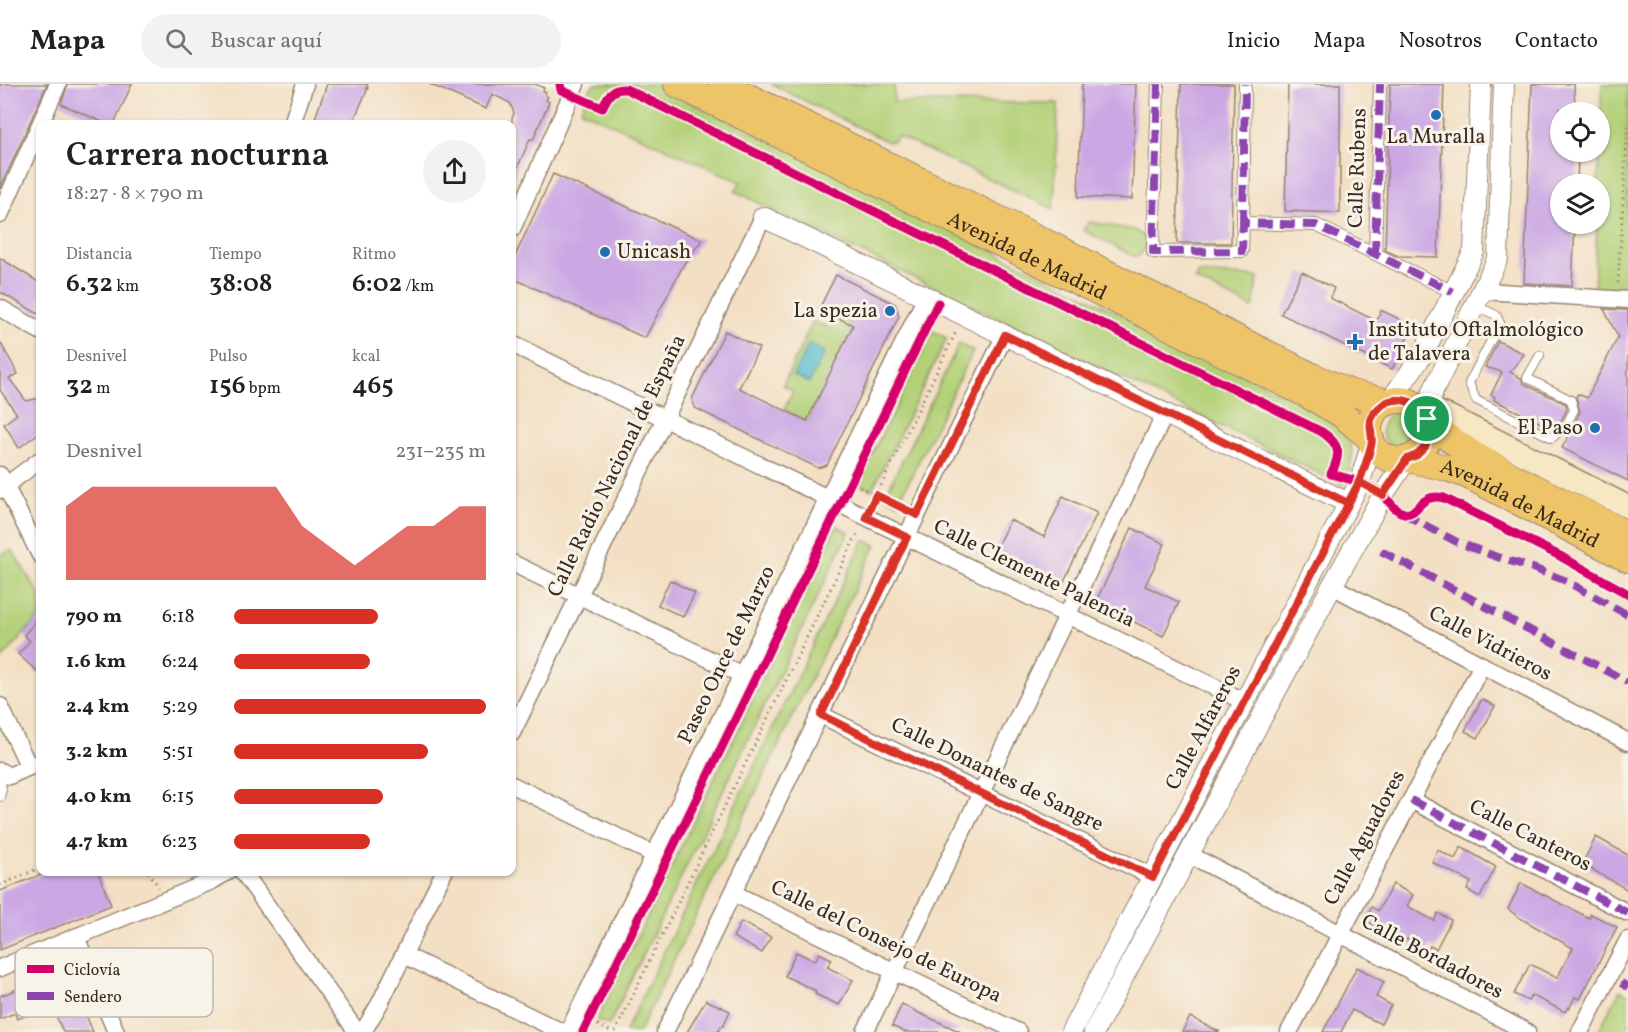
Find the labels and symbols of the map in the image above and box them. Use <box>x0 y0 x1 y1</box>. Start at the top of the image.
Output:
street label: Calle Rubens <box>1341 107 1375 229</box>
marker: La Muralla <box>1429 108 1443 122</box>
place label: La Muralla <box>1386 123 1486 152</box>
street label: Avenida de Madrid <box>942 205 1112 308</box>
place label: Unicash <box>617 238 691 267</box>
marker: Unicash <box>598 245 612 259</box>
place label: La spezia <box>793 297 878 326</box>
marker: La spezia <box>883 304 897 318</box>
place label: Instituto Oftalmológico de Talavera <box>1368 316 1584 369</box>
street label: Calle Radio Nacional de España <box>541 330 693 602</box>
marker: Instituto Oftalmológico de Talavera <box>1346 333 1364 351</box>
pin <box>1401 393 1452 444</box>
place label: El Paso <box>1517 414 1583 443</box>
marker: El Paso <box>1588 421 1602 435</box>
street label: Avenida de Madrid <box>1436 452 1604 556</box>
street label: Calle Clemente Palencia <box>928 513 1140 635</box>
street label: Paseo Once de Marzo <box>671 561 783 749</box>
street label: Calle Vidrieros <box>1423 599 1557 689</box>
street label: Calle Alfareros <box>1159 661 1249 795</box>
street label: Calle Donantes de Sangre <box>886 711 1108 839</box>
street label: Calle Aguadores <box>1317 765 1413 911</box>
street label: Calle Canteros <box>1464 793 1596 879</box>
street label: Calle del Consejo de Europa <box>766 873 1006 1011</box>
street label: Calle Bordadores <box>1356 907 1508 1007</box>
legend <box>15 948 213 1017</box>
text: Ciclovía <box>64 960 120 982</box>
text: Sendero <box>64 987 122 1009</box>

